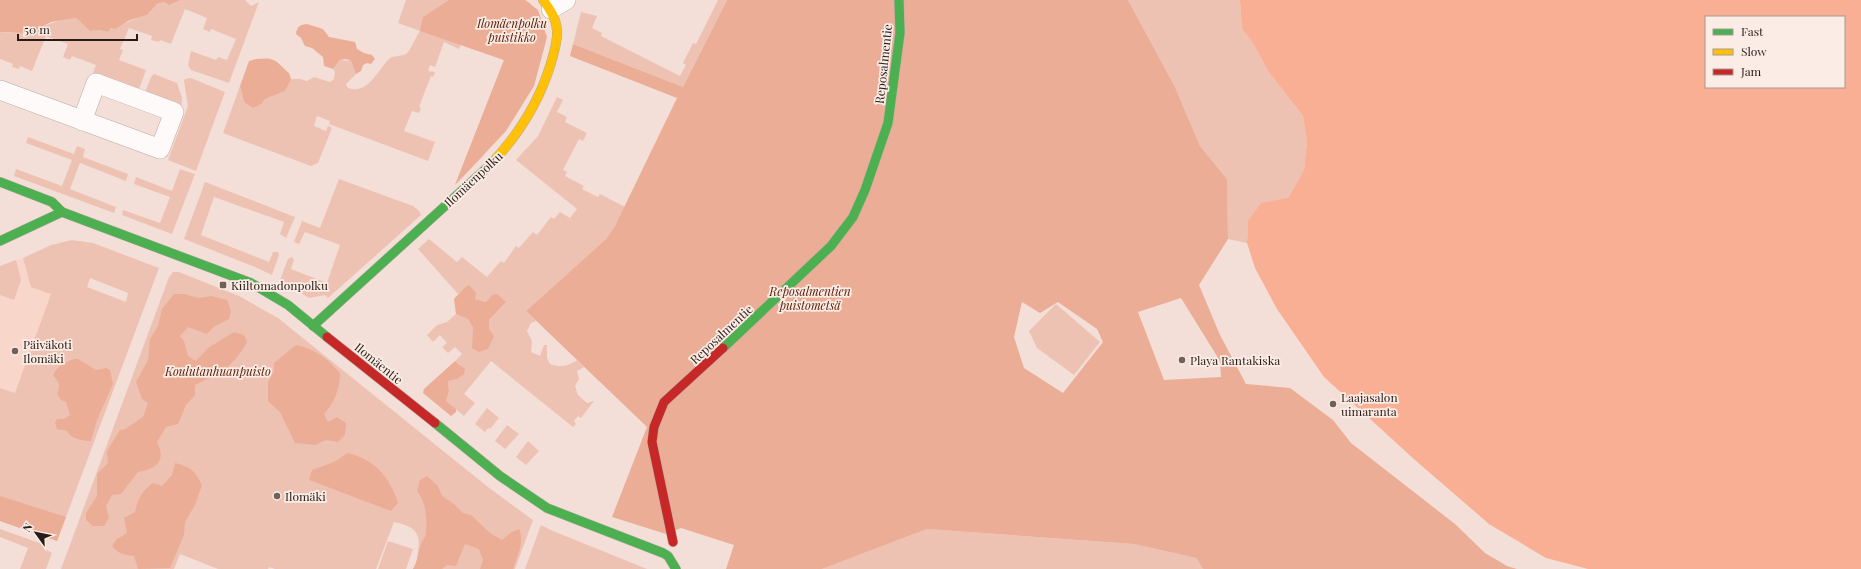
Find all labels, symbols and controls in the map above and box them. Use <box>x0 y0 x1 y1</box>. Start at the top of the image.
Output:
park label: Ilomäenpolku puistikko <box>476 15 547 45</box>
scale bar <box>18 16 137 42</box>
legend <box>1705 16 1845 88</box>
text: 50 m <box>24 21 50 37</box>
street label: Reposalmentie <box>871 23 895 105</box>
text: Fast <box>1741 23 1764 39</box>
text: Slow <box>1741 43 1767 59</box>
text: Jam <box>1740 63 1762 79</box>
street label: Ilomäenpolku <box>440 148 506 210</box>
place label: Kiiltomadonpolku <box>231 277 328 293</box>
marker: Kiiltomadonpolku <box>218 280 228 290</box>
park label: Reposalmentien puistometsä <box>768 283 851 313</box>
street label: Reposalmentie <box>686 301 756 367</box>
place label: Päiväkoti Ilomäki <box>23 336 72 366</box>
street label: Ilomäentie <box>352 339 406 387</box>
marker: Päiväkoti Ilomäki <box>10 346 20 356</box>
place label: Playa Rantakiska <box>1190 352 1280 368</box>
marker: Playa Rantakiska <box>1177 355 1187 365</box>
park label: Koulutanhuanpuisto <box>164 363 271 379</box>
place label: Laajasalon uimaranta <box>1341 389 1398 419</box>
marker: Laajasalon uimaranta <box>1328 399 1338 409</box>
place label: Ilomäki <box>285 488 326 504</box>
marker: Ilomäki <box>272 491 282 501</box>
north arrow <box>16 513 56 553</box>
text: N <box>19 520 36 535</box>

